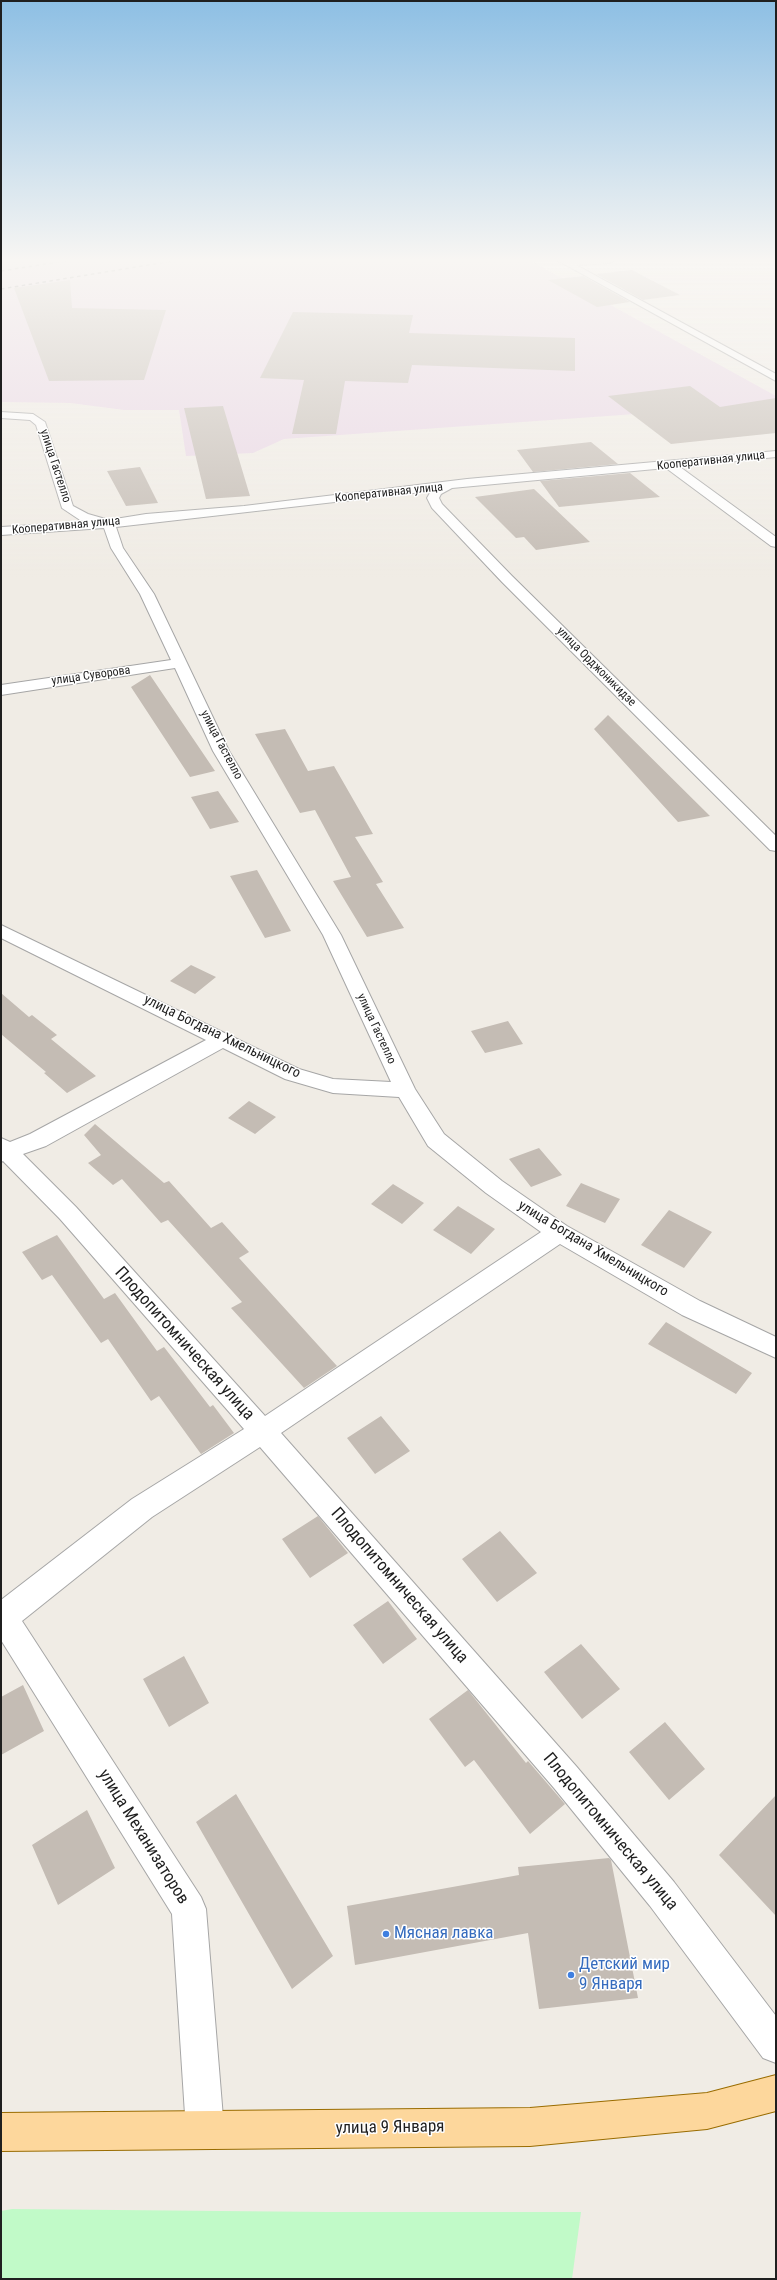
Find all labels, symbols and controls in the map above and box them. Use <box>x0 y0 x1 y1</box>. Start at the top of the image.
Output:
street label: улица Гастелло <box>36 428 74 504</box>
street label: Кооперативная улица <box>656 448 766 474</box>
street label: Кооперативная улица <box>334 480 444 506</box>
street label: Кооперативная улица <box>11 514 121 538</box>
street label: улица Орджоникидзе <box>553 624 639 710</box>
street label: улица Суворова <box>51 663 131 689</box>
street label: улица Гастелло <box>197 708 245 782</box>
street label: улица Гастелло <box>353 991 399 1067</box>
street label: улица Богдана Хмельницкого <box>141 992 303 1082</box>
street label: улица Богдана Хмельницкого <box>515 1197 671 1301</box>
street label: Плодопитомническая улица <box>110 1263 258 1425</box>
street label: Плодопитомническая улица <box>326 1504 472 1668</box>
street label: Плодопитомническая улица <box>538 1749 682 1915</box>
street label: улица Механизаторов <box>93 1766 193 1908</box>
place label: Мясная лавка <box>394 1924 493 1944</box>
marker: Мясная лавка <box>381 1929 391 1939</box>
place label: Детский мир 9 Января <box>579 1955 670 1995</box>
marker: Детский мир 9 Января <box>566 1970 576 1980</box>
street label: улица 9 Января <box>335 2117 445 2139</box>

